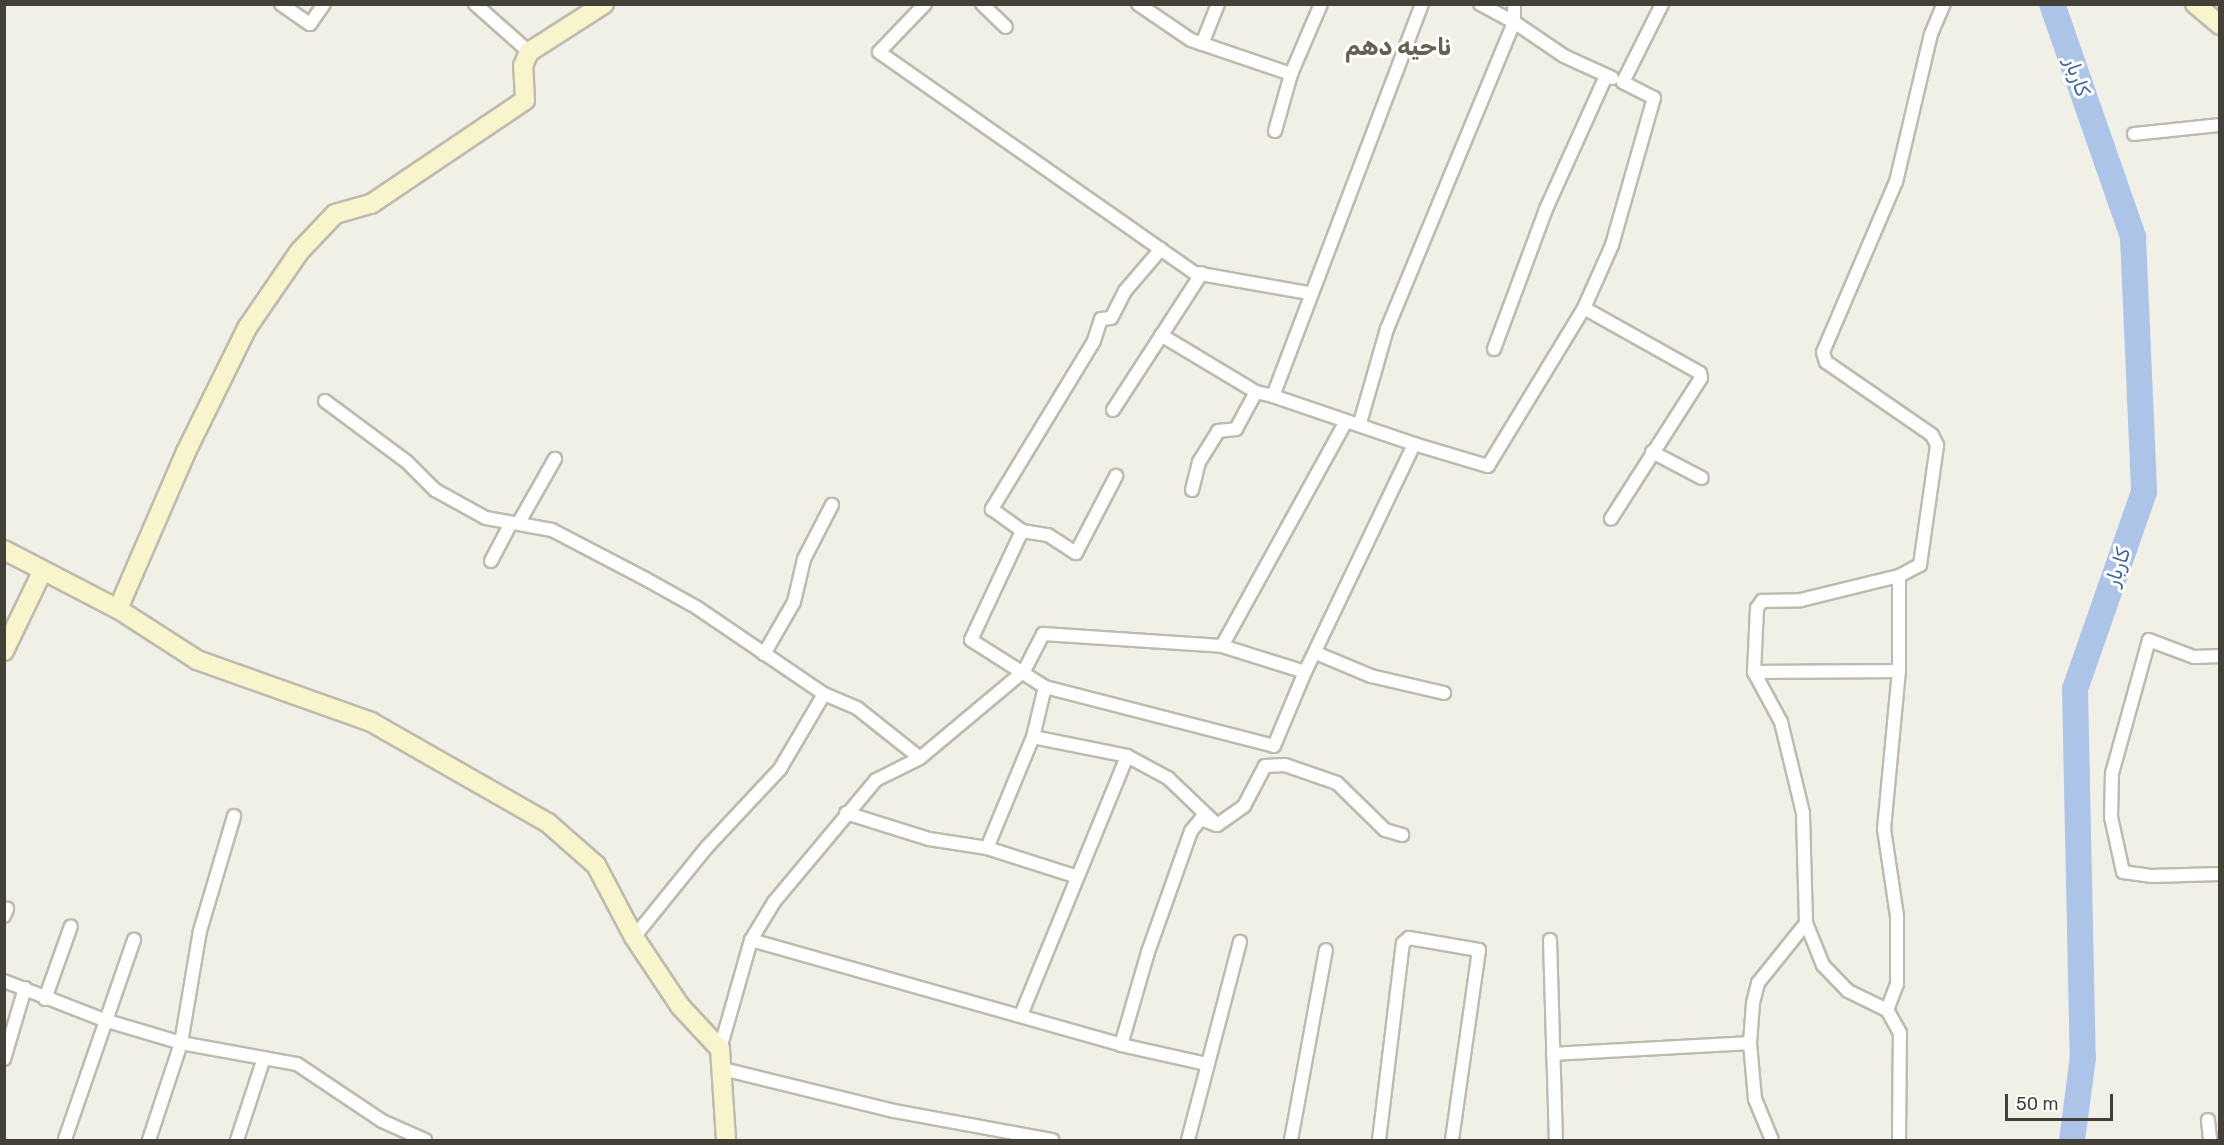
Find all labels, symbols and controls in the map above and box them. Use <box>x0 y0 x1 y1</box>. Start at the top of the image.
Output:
district label: ناحیه دهم <box>1345 34 1451 62</box>
water label: کاربار <box>2059 55 2095 99</box>
water label: کاربار <box>2100 545 2136 589</box>
scale bar <box>2008 1082 2116 1120</box>
text: 50 m <box>2016 1093 2059 1115</box>

